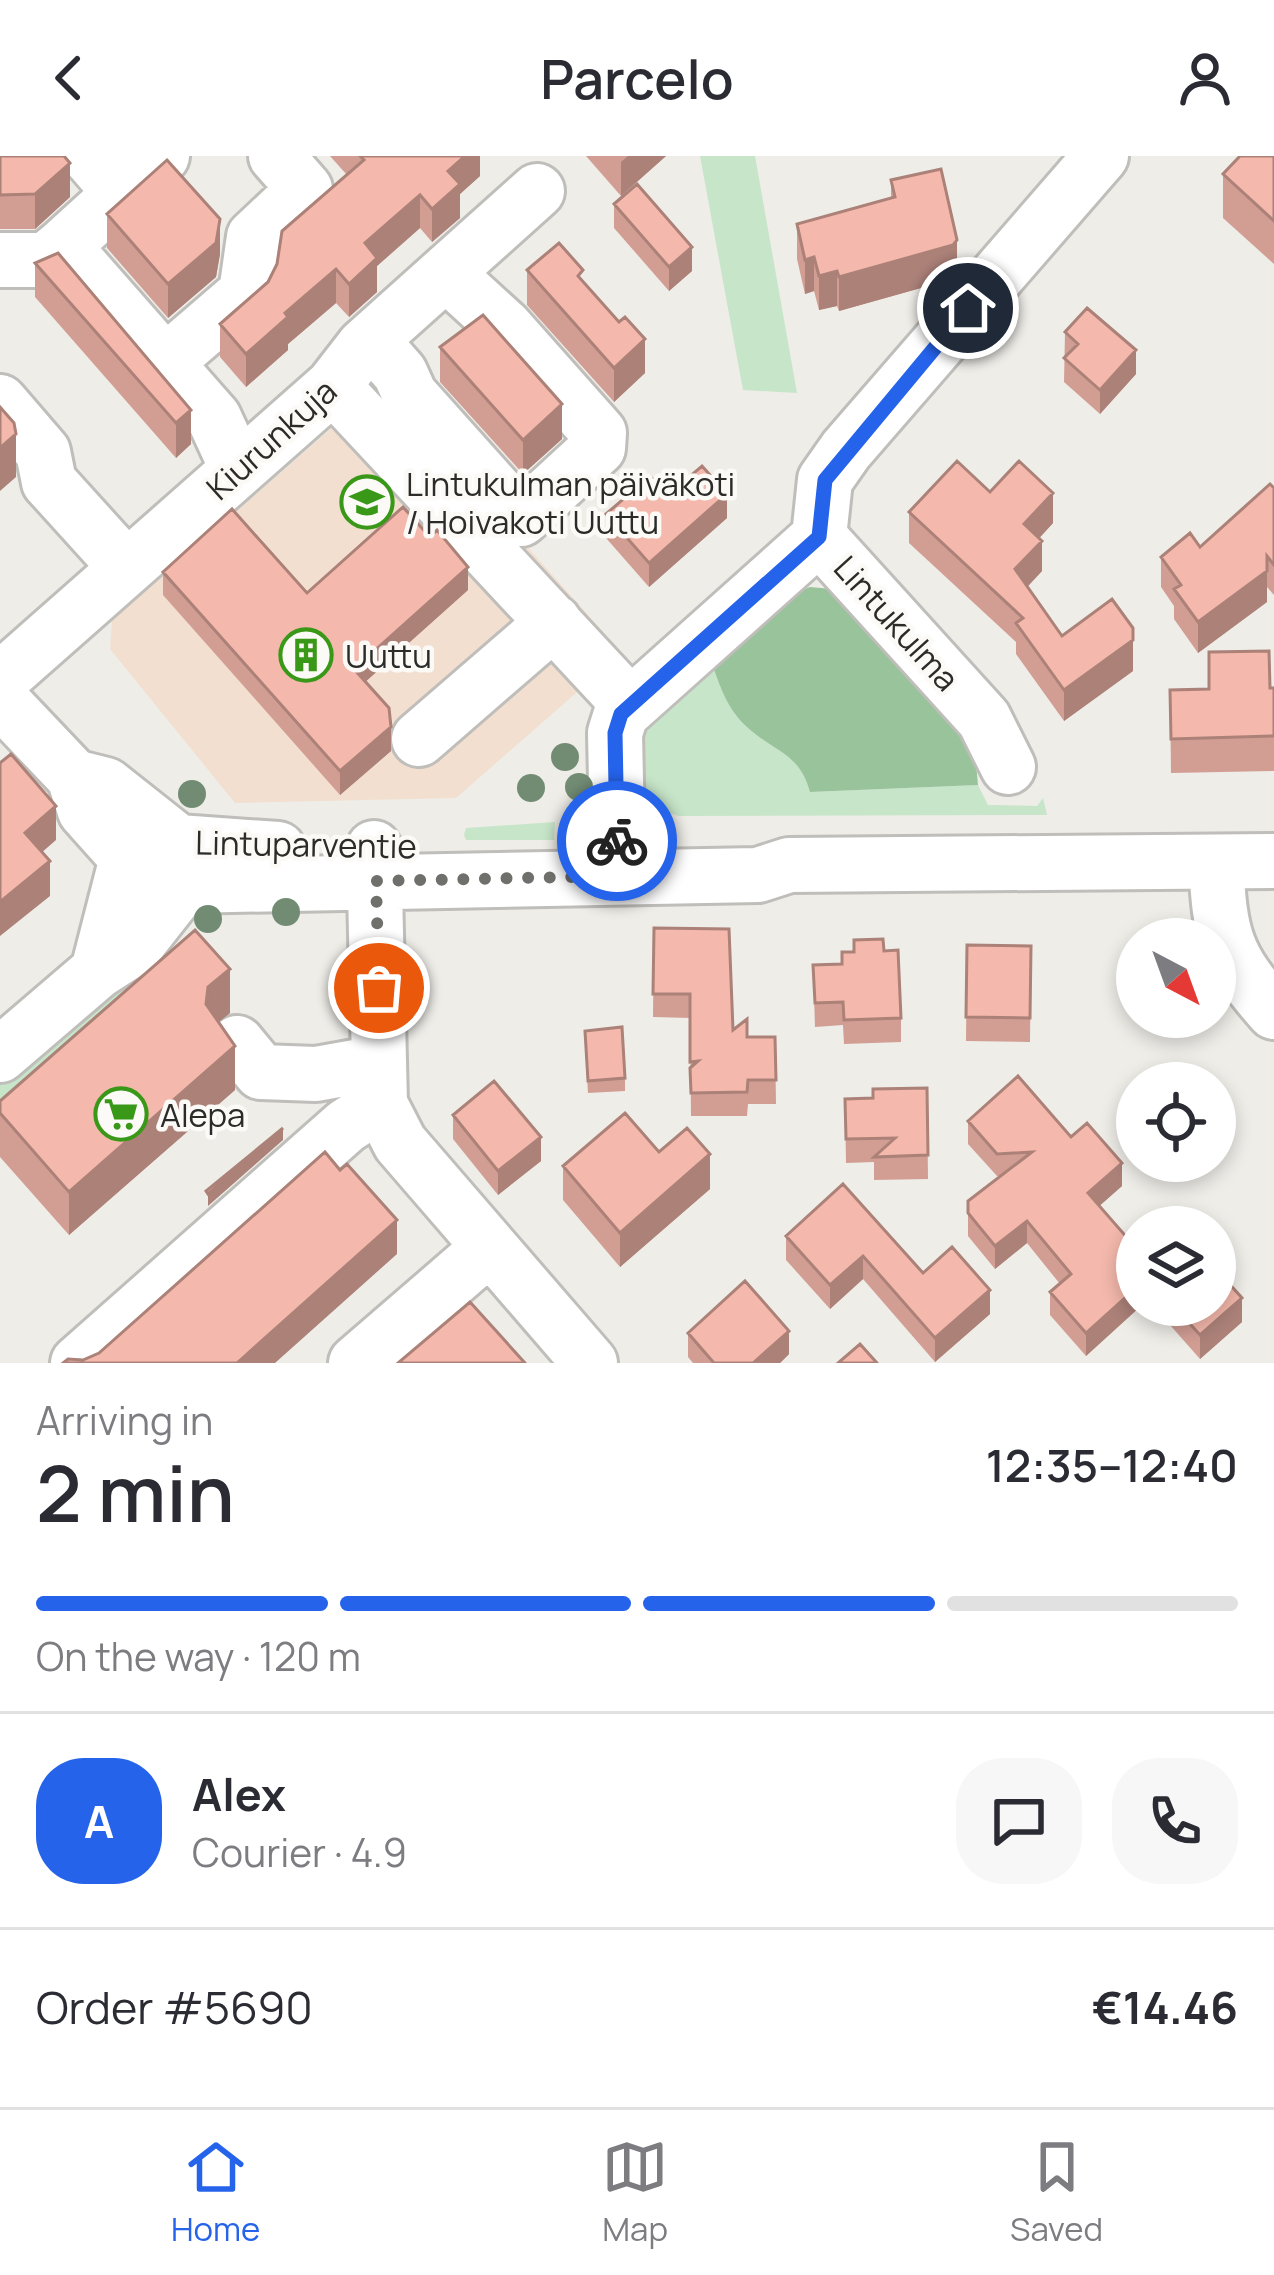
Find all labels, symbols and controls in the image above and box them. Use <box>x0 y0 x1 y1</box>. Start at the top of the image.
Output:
text: Parcelo <box>540 41 734 115</box>
icon: back <box>36 45 102 111</box>
icon: person <box>1172 45 1238 111</box>
pin <box>917 257 1019 359</box>
icon: home <box>935 275 1001 341</box>
street label: Kiurunkuja <box>196 369 346 509</box>
place label: Lintukulman päiväkoti / Hoivakoti Uuttu <box>406 461 735 544</box>
school or university icon: Lintukulman päiväkoti / Hoivakoti Uuttu <box>339 474 395 530</box>
street label: Lintukulma <box>824 546 970 700</box>
building icon: Uuttu <box>278 627 334 683</box>
place label: Uuttu <box>345 633 432 678</box>
courier <box>557 781 677 901</box>
icon: bike <box>584 808 650 874</box>
street label: Lintuparventie <box>195 820 417 868</box>
north arrow <box>1116 918 1236 1038</box>
map controls <box>1116 918 1236 1326</box>
pin <box>328 937 430 1039</box>
icon: bag <box>346 955 412 1021</box>
button: locate <box>1116 1062 1236 1182</box>
supermarket icon: Alepa <box>93 1086 149 1142</box>
place label: Alepa <box>160 1092 245 1137</box>
button: layers <box>1116 1206 1236 1326</box>
text: Arriving in <box>36 1393 213 1447</box>
text: 12:35–12:40 <box>986 1434 1238 1496</box>
text: 2 min <box>36 1439 235 1545</box>
text: On the way · 120 m <box>36 1629 361 1683</box>
button: chat <box>956 1758 1082 1884</box>
button: phone <box>1112 1758 1238 1884</box>
text: Alex <box>192 1763 286 1825</box>
text: A <box>84 1790 114 1852</box>
text: Courier · 4.9 <box>192 1825 407 1879</box>
text: Order #5690 <box>36 1976 313 2038</box>
text: €14.46 <box>1092 1976 1238 2038</box>
tab: Home <box>171 2134 260 2251</box>
tab: Map <box>602 2134 668 2251</box>
tab: Saved <box>1010 2134 1103 2251</box>

